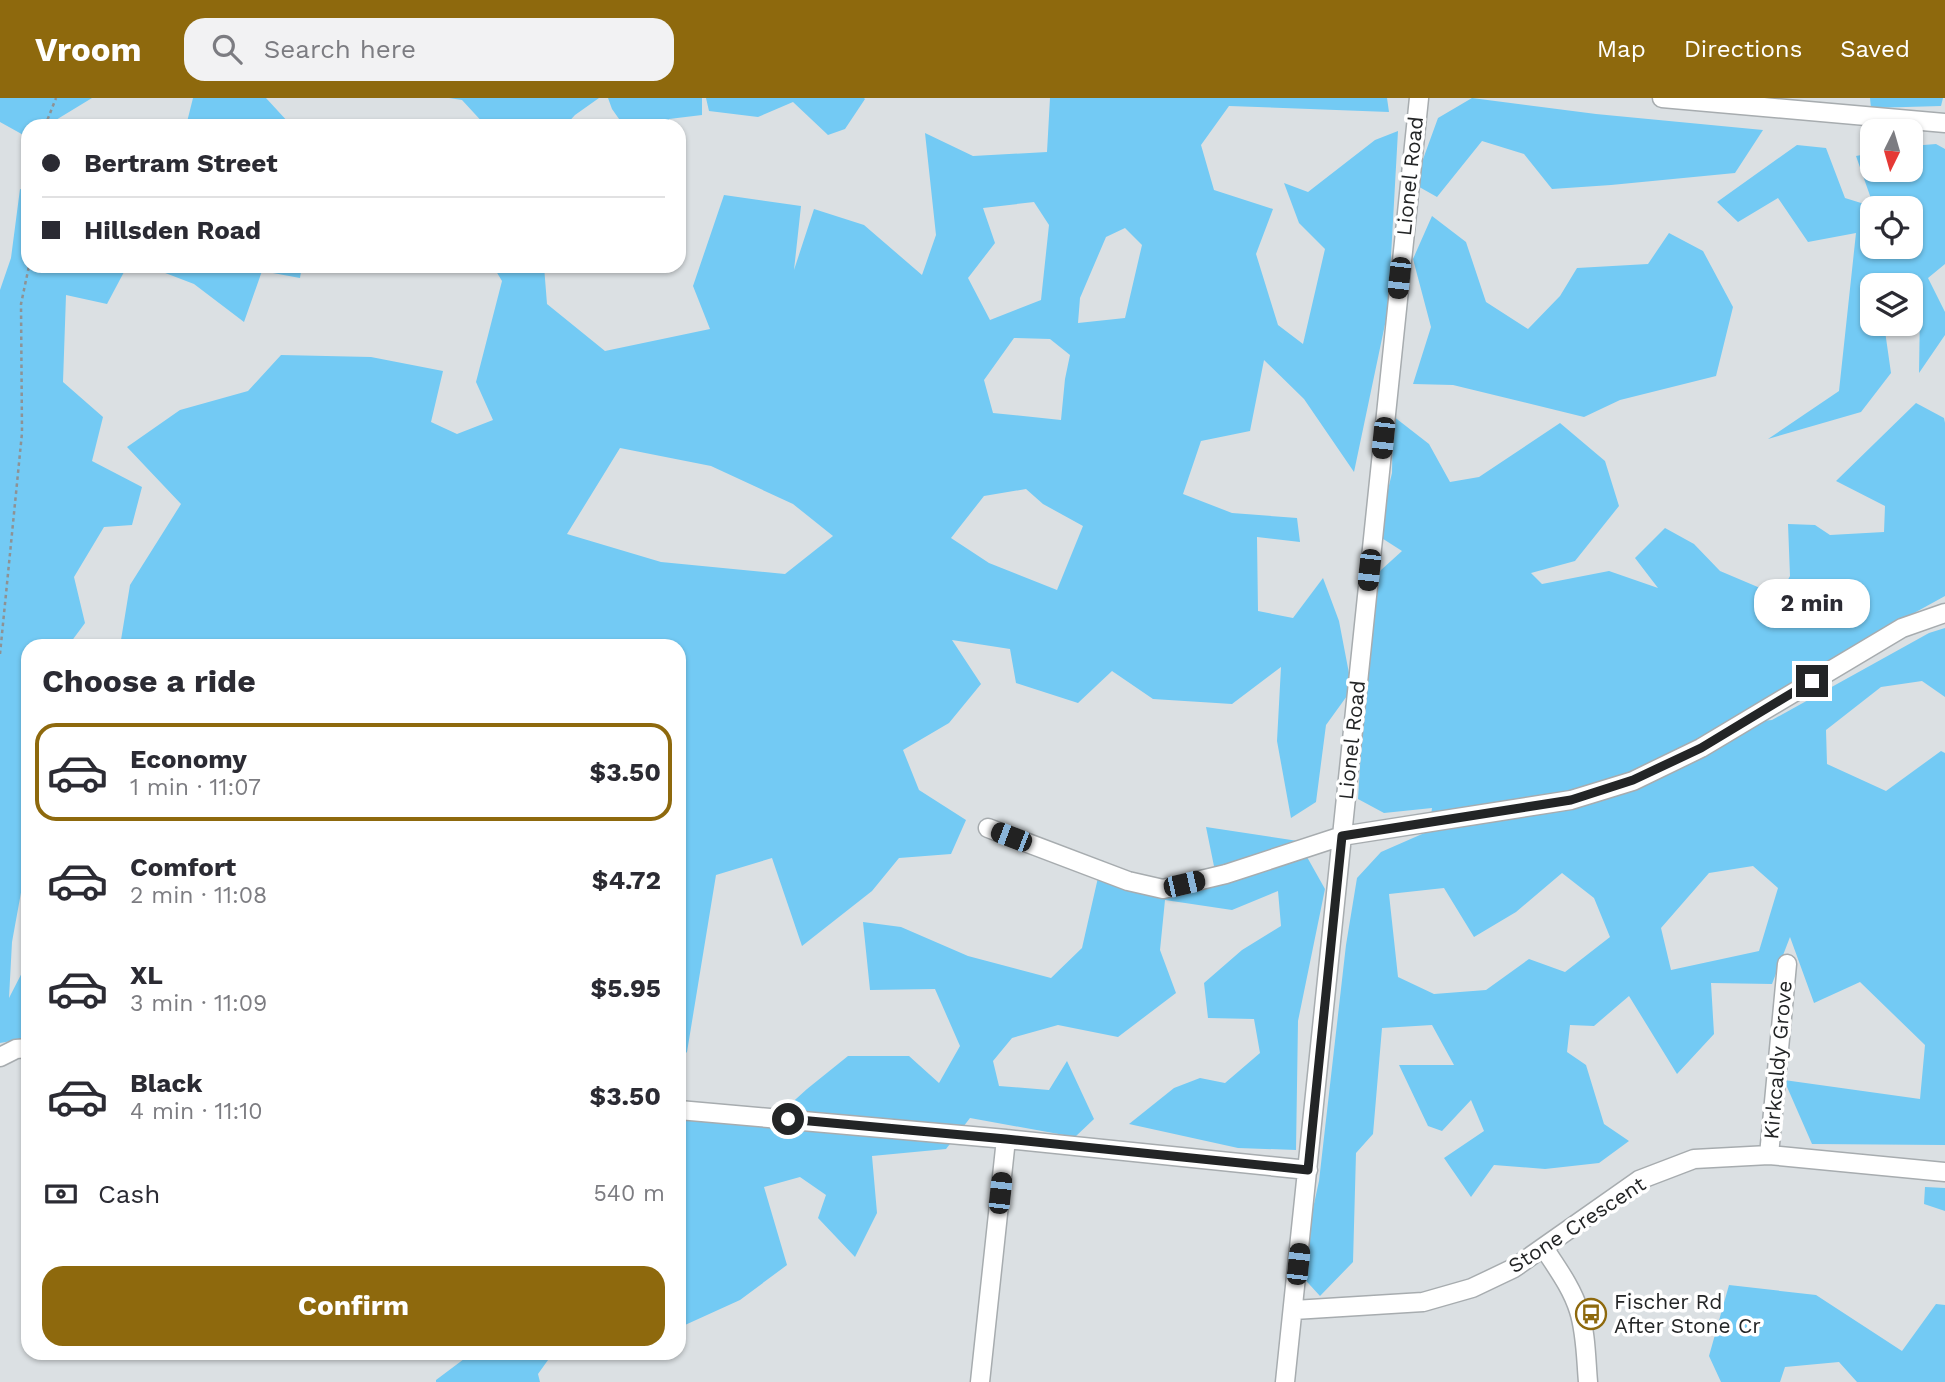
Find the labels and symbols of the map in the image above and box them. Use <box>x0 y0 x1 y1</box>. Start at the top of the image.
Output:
street label: Lionel Road <box>1391 115 1428 237</box>
north arrow <box>1860 119 1923 182</box>
car <box>1387 256 1412 300</box>
car <box>1371 416 1396 460</box>
car <box>1357 548 1382 592</box>
callout: 2 min <box>1754 580 1870 628</box>
route end <box>1796 665 1828 697</box>
street label: Lionel Road <box>1333 679 1370 801</box>
car <box>988 820 1035 854</box>
car <box>1162 869 1207 899</box>
street label: Kirkcaldy Grove <box>1758 980 1797 1140</box>
route start <box>772 1103 804 1135</box>
car <box>988 1171 1013 1215</box>
street label: Stone Crescent <box>1503 1171 1650 1278</box>
car <box>1286 1242 1311 1286</box>
place label: Fischer Rd After Stone Cr <box>1614 1289 1761 1338</box>
bus stop icon: Fischer Rd After Stone Cr <box>1574 1297 1608 1331</box>

